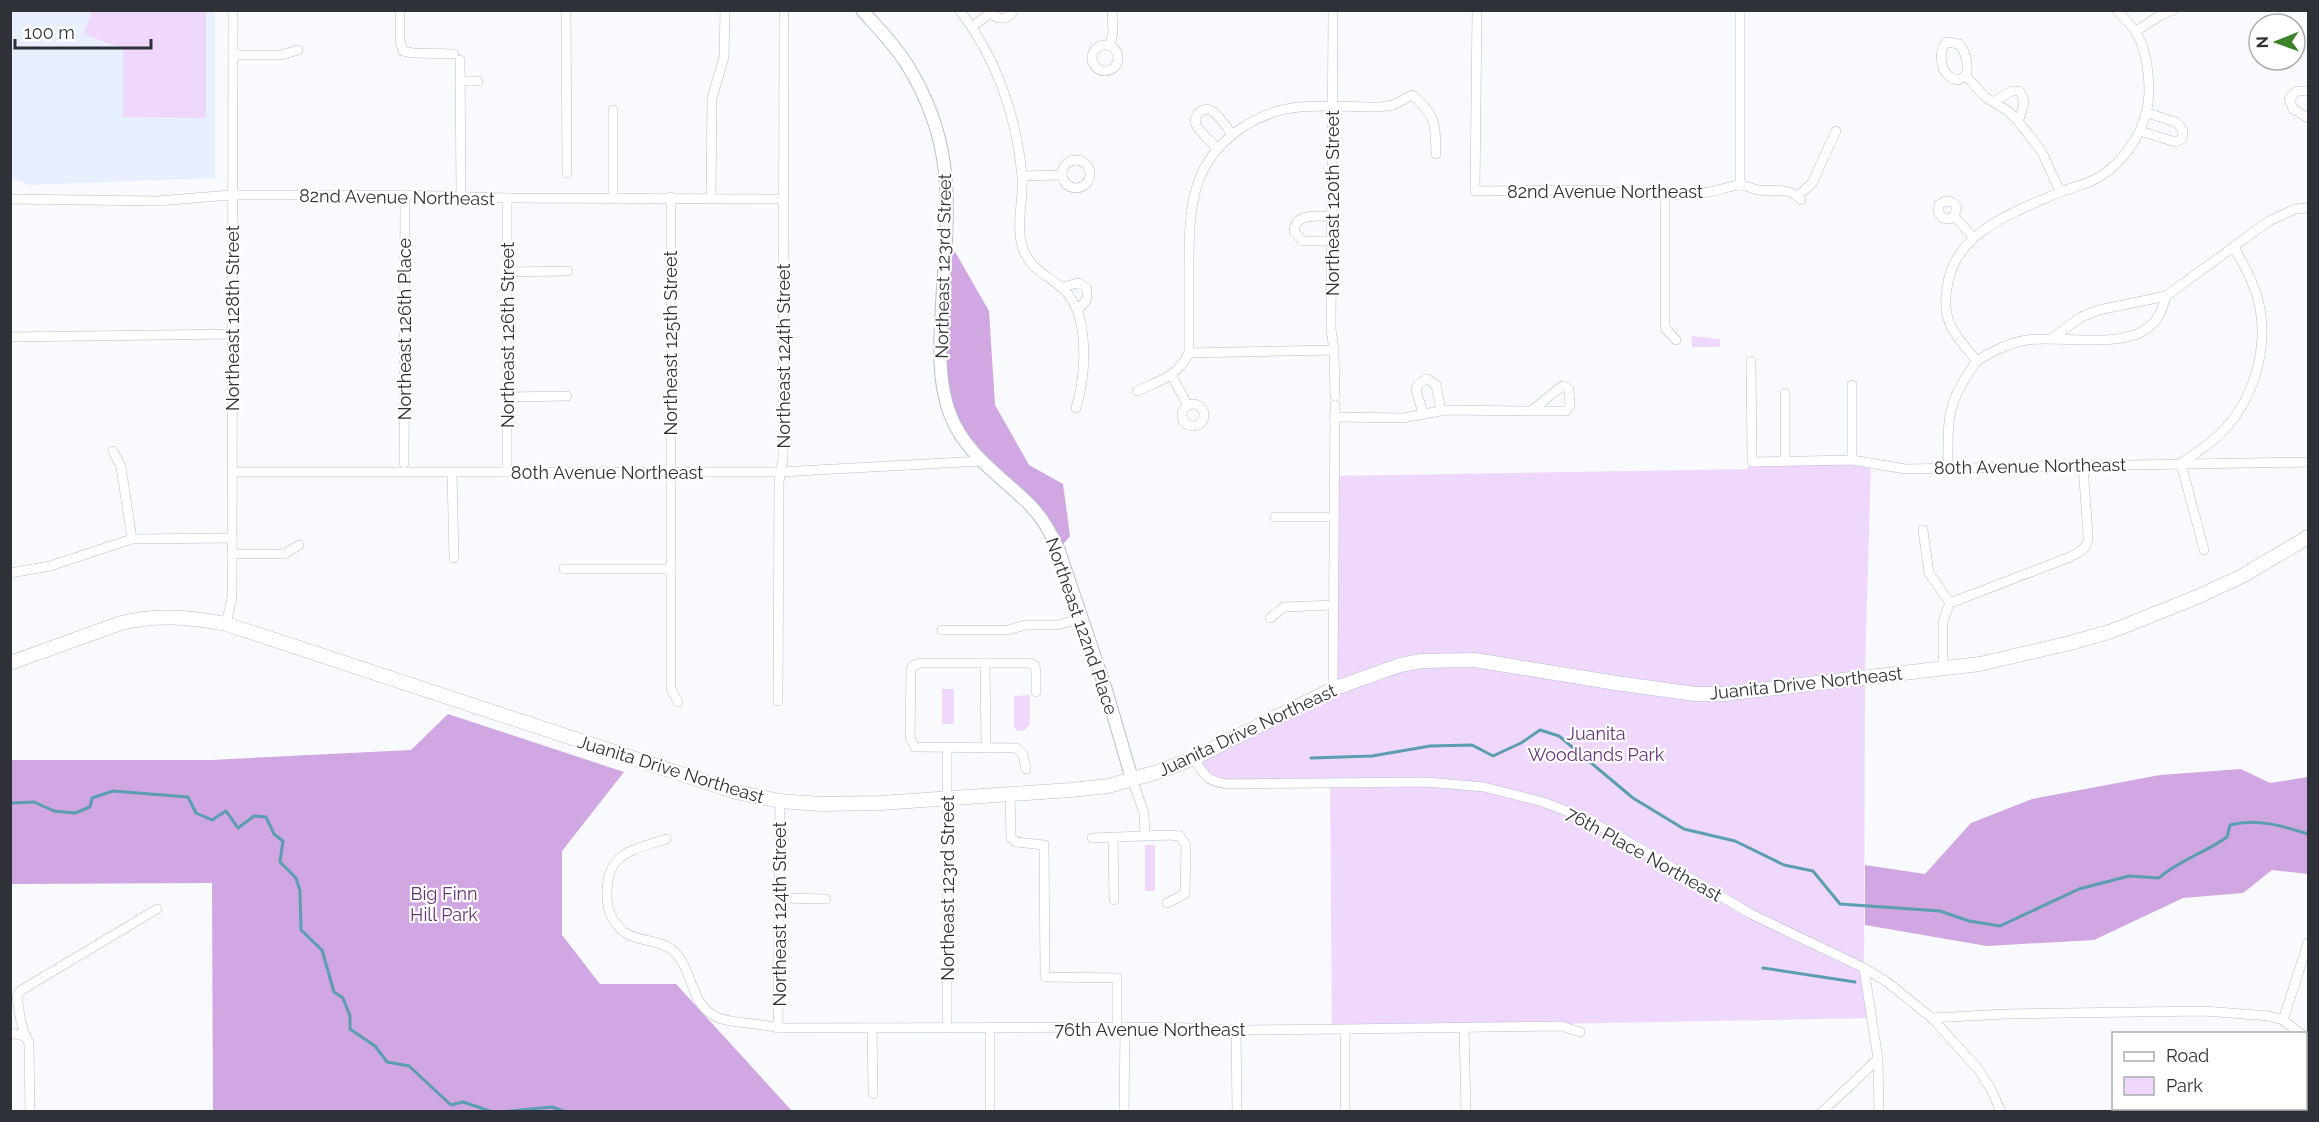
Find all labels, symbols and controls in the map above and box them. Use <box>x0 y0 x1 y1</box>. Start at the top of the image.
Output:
scale bar <box>15 12 152 50</box>
north arrow <box>2247 12 2307 72</box>
text: 100 m <box>24 22 75 43</box>
text: N <box>2253 36 2272 49</box>
street label: Northeast 120th Street <box>1322 110 1343 296</box>
street label: Northeast 123rd Street <box>931 173 955 359</box>
street label: 82nd Avenue Northeast <box>1507 181 1703 202</box>
street label: 82nd Avenue Northeast <box>299 185 495 209</box>
street label: Northeast 128th Street <box>222 225 243 411</box>
street label: Northeast 126th Place <box>394 237 415 420</box>
street label: Northeast 126th Street <box>497 242 518 428</box>
street label: Northeast 125th Street <box>660 251 681 435</box>
street label: Northeast 124th Street <box>773 264 794 448</box>
street label: 80th Avenue Northeast <box>1934 454 2126 478</box>
street label: 80th Avenue Northeast <box>511 462 703 483</box>
street label: Northeast 122nd Place <box>1042 535 1122 718</box>
street label: Juanita Drive Northeast <box>1709 662 1903 704</box>
street label: Juanita Drive Northeast <box>1155 680 1339 780</box>
park label: Juanita Woodlands Park <box>1528 723 1665 765</box>
street label: Juanita Drive Northeast <box>575 731 767 807</box>
street label: Northeast 123rd Street <box>937 795 958 981</box>
street label: 76th Place Northeast <box>1562 802 1726 906</box>
street label: Northeast 124th Street <box>769 822 790 1006</box>
park label: Big Finn Hill Park <box>410 883 478 925</box>
street label: 76th Avenue Northeast <box>1054 1019 1246 1040</box>
legend <box>2112 1032 2307 1110</box>
text: Road <box>2166 1045 2209 1066</box>
text: Park <box>2166 1075 2203 1096</box>

